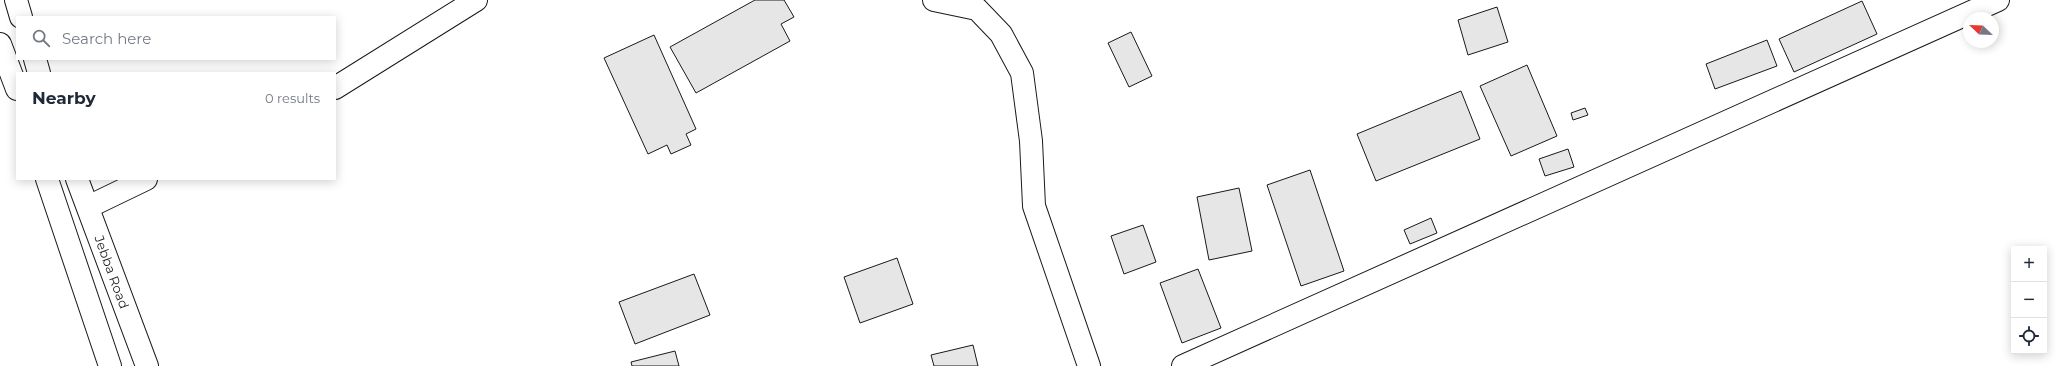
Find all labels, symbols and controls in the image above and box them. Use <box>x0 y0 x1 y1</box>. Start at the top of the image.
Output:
north arrow <box>1963 12 1999 48</box>
search box <box>16 16 336 60</box>
icon: search <box>30 27 52 49</box>
text: Search here <box>62 29 151 48</box>
text: Nearby <box>32 88 96 108</box>
text: 0 results <box>265 90 320 106</box>
street label: Jebba Road <box>91 232 133 311</box>
map controls <box>2011 246 2047 354</box>
button: + <box>2011 246 2047 282</box>
button: − <box>2011 282 2047 318</box>
button: locate <box>2011 318 2047 354</box>

